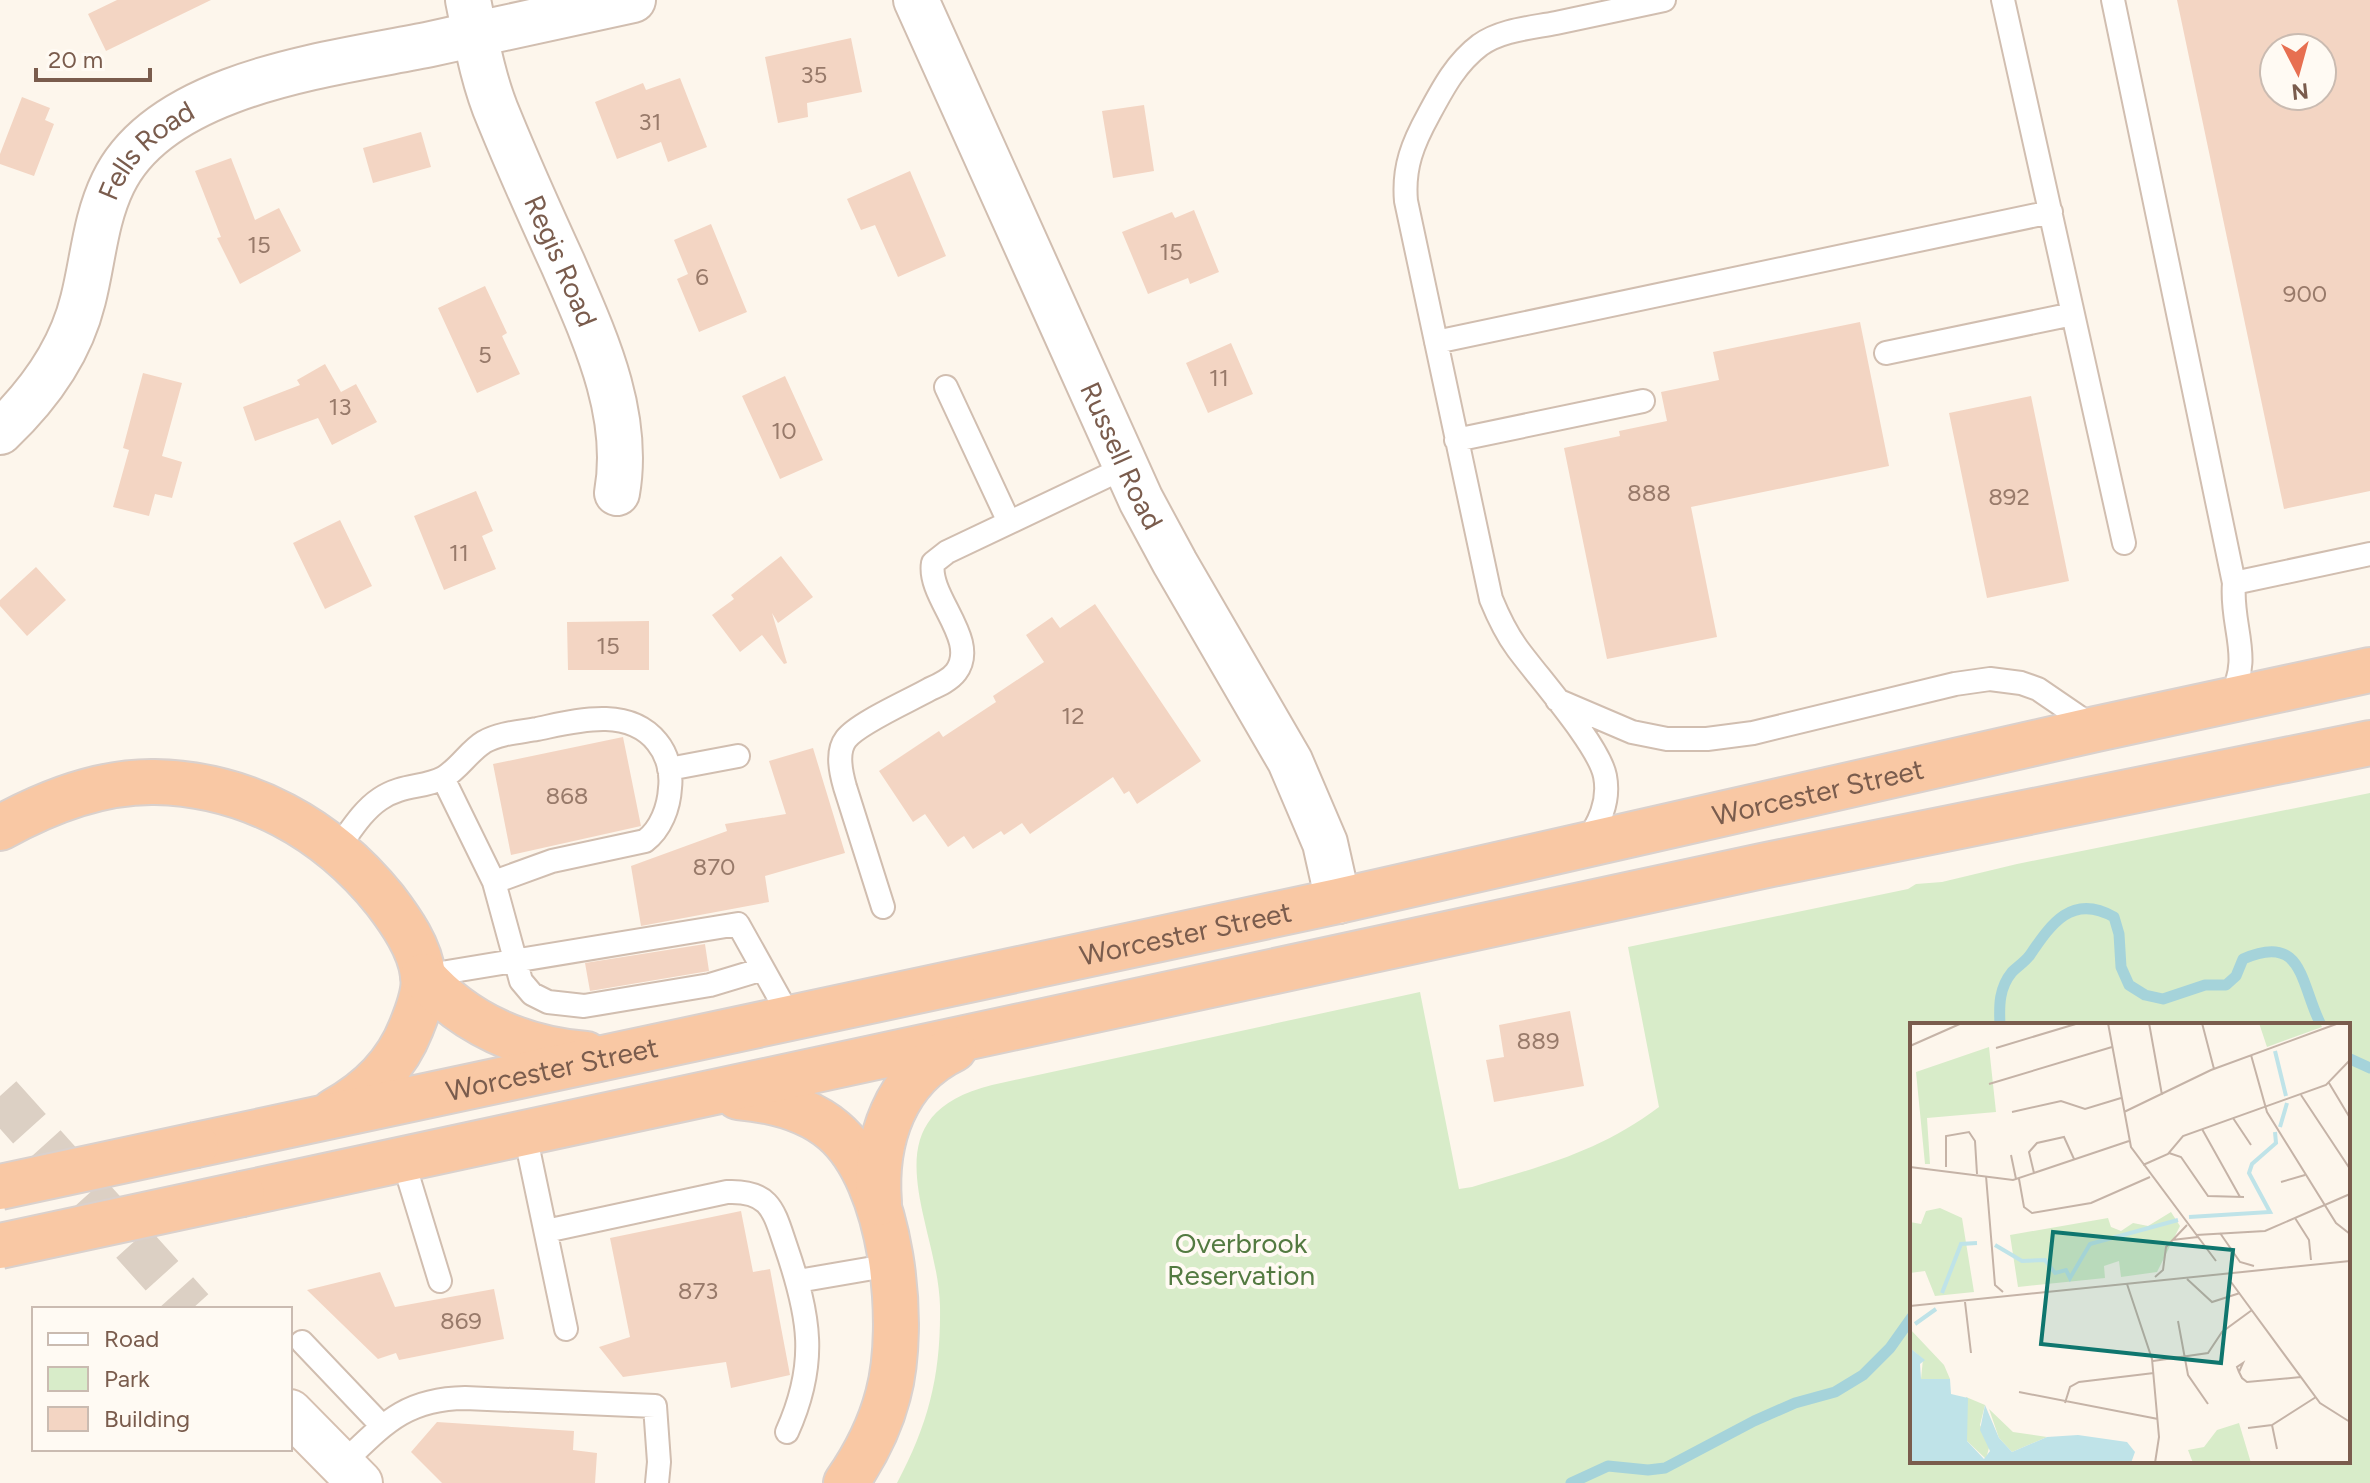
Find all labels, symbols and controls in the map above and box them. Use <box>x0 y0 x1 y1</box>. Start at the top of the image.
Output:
scale bar <box>36 32 150 82</box>
north arrow <box>2258 32 2338 112</box>
text: 20 m <box>48 45 103 74</box>
house number: 35 <box>801 60 827 89</box>
text: N <box>2290 77 2310 106</box>
street label: Fells Road <box>91 93 200 205</box>
house number: 31 <box>639 107 661 136</box>
street label: Regis Road <box>517 190 605 332</box>
house number: 15 <box>247 230 271 259</box>
house number: 15 <box>1159 237 1183 266</box>
house number: 6 <box>695 262 709 291</box>
house number: 900 <box>2283 279 2327 308</box>
house number: 5 <box>478 340 492 369</box>
house number: 11 <box>1209 363 1229 392</box>
street label: Russell Road <box>1073 377 1171 535</box>
house number: 13 <box>329 392 351 421</box>
house number: 10 <box>771 416 797 445</box>
house number: 888 <box>1627 478 1671 507</box>
house number: 892 <box>1988 482 2030 511</box>
house number: 11 <box>449 538 469 567</box>
house number: 15 <box>596 631 620 660</box>
house number: 12 <box>1061 701 1085 730</box>
street label: Worcester Street <box>1709 752 1927 833</box>
house number: 868 <box>545 781 589 810</box>
house number: 870 <box>692 852 736 881</box>
street label: Worcester Street <box>1077 894 1295 973</box>
inset map <box>1910 1023 2350 1463</box>
house number: 889 <box>1516 1026 1560 1055</box>
street label: Worcester Street <box>443 1030 661 1108</box>
park label: Overbrook Reservation <box>1167 1226 1315 1292</box>
house number: 873 <box>678 1276 718 1305</box>
house number: 869 <box>440 1306 482 1335</box>
legend <box>32 1307 292 1451</box>
text: Road <box>104 1324 159 1353</box>
text: Park <box>104 1364 150 1393</box>
text: Building <box>104 1404 190 1433</box>

